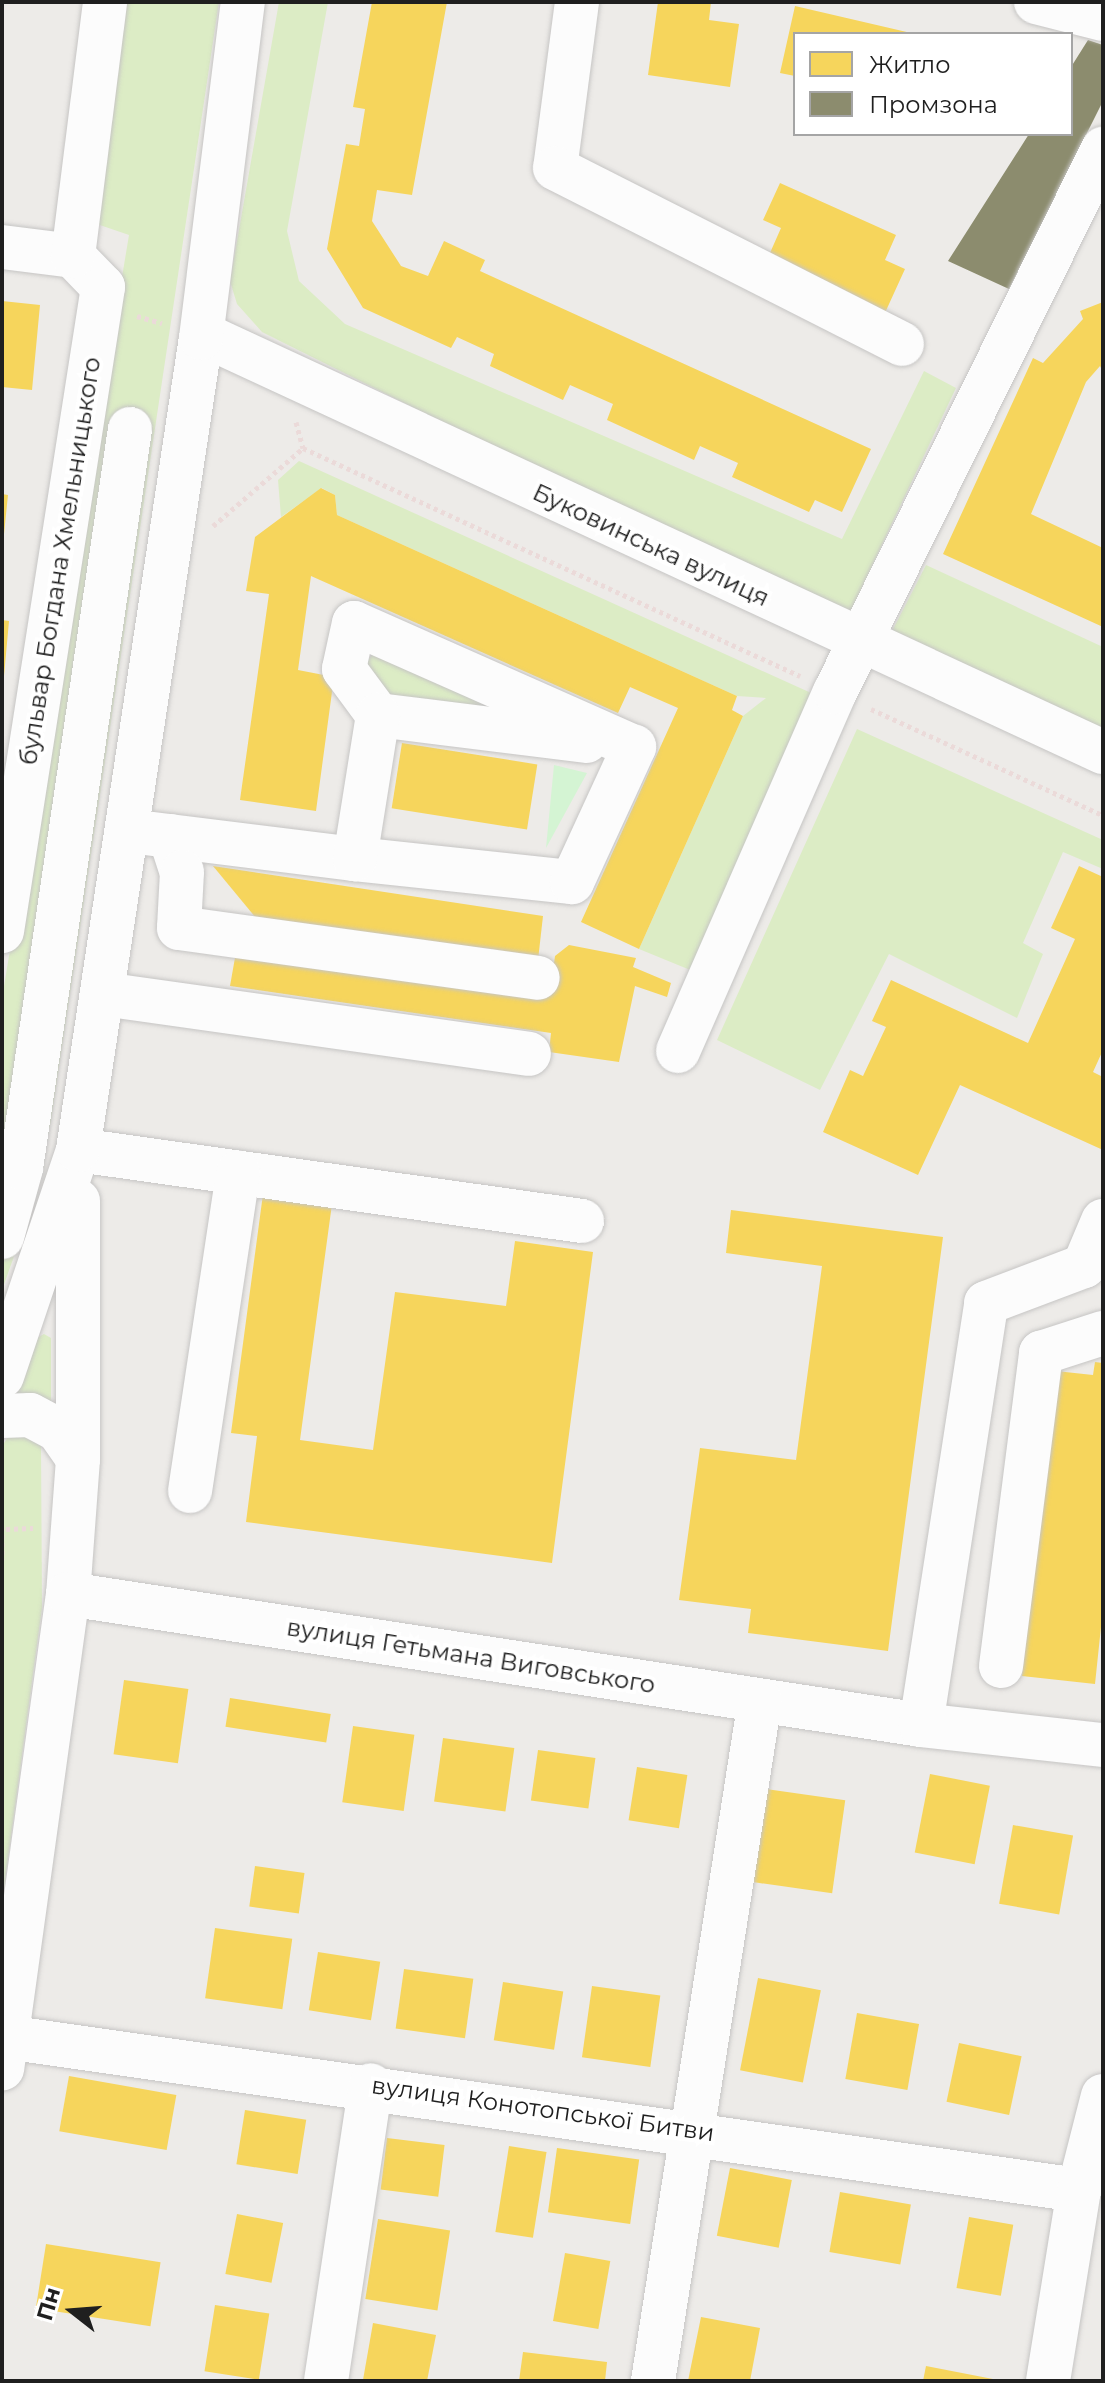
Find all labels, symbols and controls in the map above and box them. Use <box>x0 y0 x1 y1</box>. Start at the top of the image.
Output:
legend <box>793 32 1073 136</box>
text: Житло <box>869 50 951 79</box>
text: Промзона <box>869 90 998 119</box>
street label: бульвар Богдана Хмельницького <box>13 355 107 767</box>
street label: Буковинська вулиця <box>528 478 774 612</box>
street label: вулиця Гетьмана Виговського <box>285 1613 657 1699</box>
street label: вулиця Конотопської Битви <box>370 2071 716 2147</box>
north arrow <box>32 2271 112 2351</box>
text: Пн <box>31 2284 66 2324</box>

